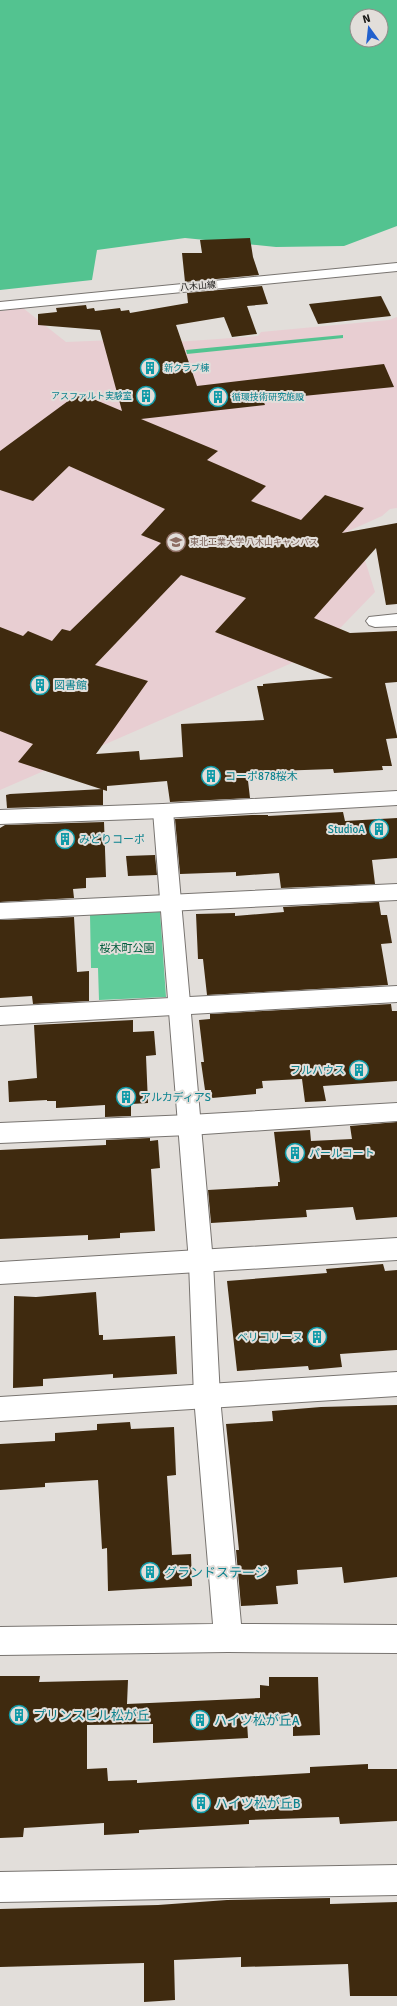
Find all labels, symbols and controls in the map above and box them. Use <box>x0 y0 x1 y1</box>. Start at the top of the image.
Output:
north arrow <box>349 8 389 48</box>
text: N <box>361 12 372 26</box>
street label: 八木山線 <box>180 279 217 294</box>
building icon: 新クラブ棟 <box>139 357 161 379</box>
place label: 新クラブ棟 <box>164 362 210 374</box>
building icon: アスファルト実験室 <box>135 385 157 407</box>
building icon: 循環技術研究施設 <box>207 386 229 408</box>
place label: アスファルト実験室 <box>51 391 132 402</box>
place label: 循環技術研究施設 <box>231 392 304 403</box>
school or university icon: 東北工業大学 八木山キャンパス <box>165 531 187 553</box>
place label: 東北工業大学 八木山キャンパス <box>190 537 318 548</box>
building icon: 図書館 <box>29 674 51 696</box>
place label: 図書館 <box>54 679 87 692</box>
building icon: コーポ878桜木 <box>200 765 222 787</box>
place label: コーポ878桜木 <box>225 770 298 783</box>
building icon: StudioA <box>368 818 390 840</box>
place label: StudioA <box>328 823 365 836</box>
building icon: みどりコーポ <box>54 828 76 850</box>
place label: みどりコーポ <box>79 833 145 846</box>
park label: 桜木町公園 <box>100 942 155 955</box>
building icon: フルハウス <box>348 1059 370 1081</box>
place label: フルハウス <box>290 1064 345 1077</box>
building icon: アルカディアS <box>115 1086 137 1108</box>
place label: アルカディアS <box>140 1091 211 1104</box>
building icon: パールコート <box>284 1142 306 1164</box>
place label: パールコート <box>309 1147 375 1160</box>
building icon: ベリコリーヌ <box>306 1326 328 1348</box>
place label: ベリコリーヌ <box>237 1331 303 1344</box>
building icon: グランドステージ <box>139 1561 161 1583</box>
place label: グランドステージ <box>164 1565 268 1581</box>
building icon: プリンスビル松が丘 <box>8 1704 30 1726</box>
place label: プリンスビル松が丘 <box>33 1708 150 1724</box>
building icon: ハイツ松が丘A <box>189 1709 211 1731</box>
place label: ハイツ松が丘A <box>214 1713 300 1729</box>
building icon: ハイツ松が丘B <box>190 1792 212 1814</box>
place label: ハイツ松が丘B <box>215 1796 301 1812</box>

